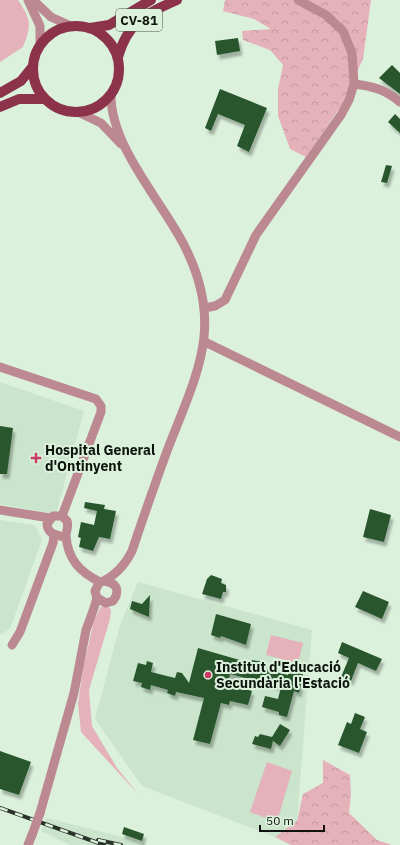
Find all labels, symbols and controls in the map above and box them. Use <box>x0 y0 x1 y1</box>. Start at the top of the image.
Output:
road number: CV-81 <box>116 9 162 31</box>
place label: Hospital General d'Ontinyent <box>45 441 155 475</box>
marker: Hospital General d'Ontinyent <box>30 452 42 464</box>
place label: Institut d'Educació Secundària l'Estació <box>216 658 350 692</box>
marker: Institut d'Educació Secundària l'Estació <box>203 670 213 680</box>
scale bar <box>260 807 324 833</box>
text: 50 m <box>266 813 294 828</box>

